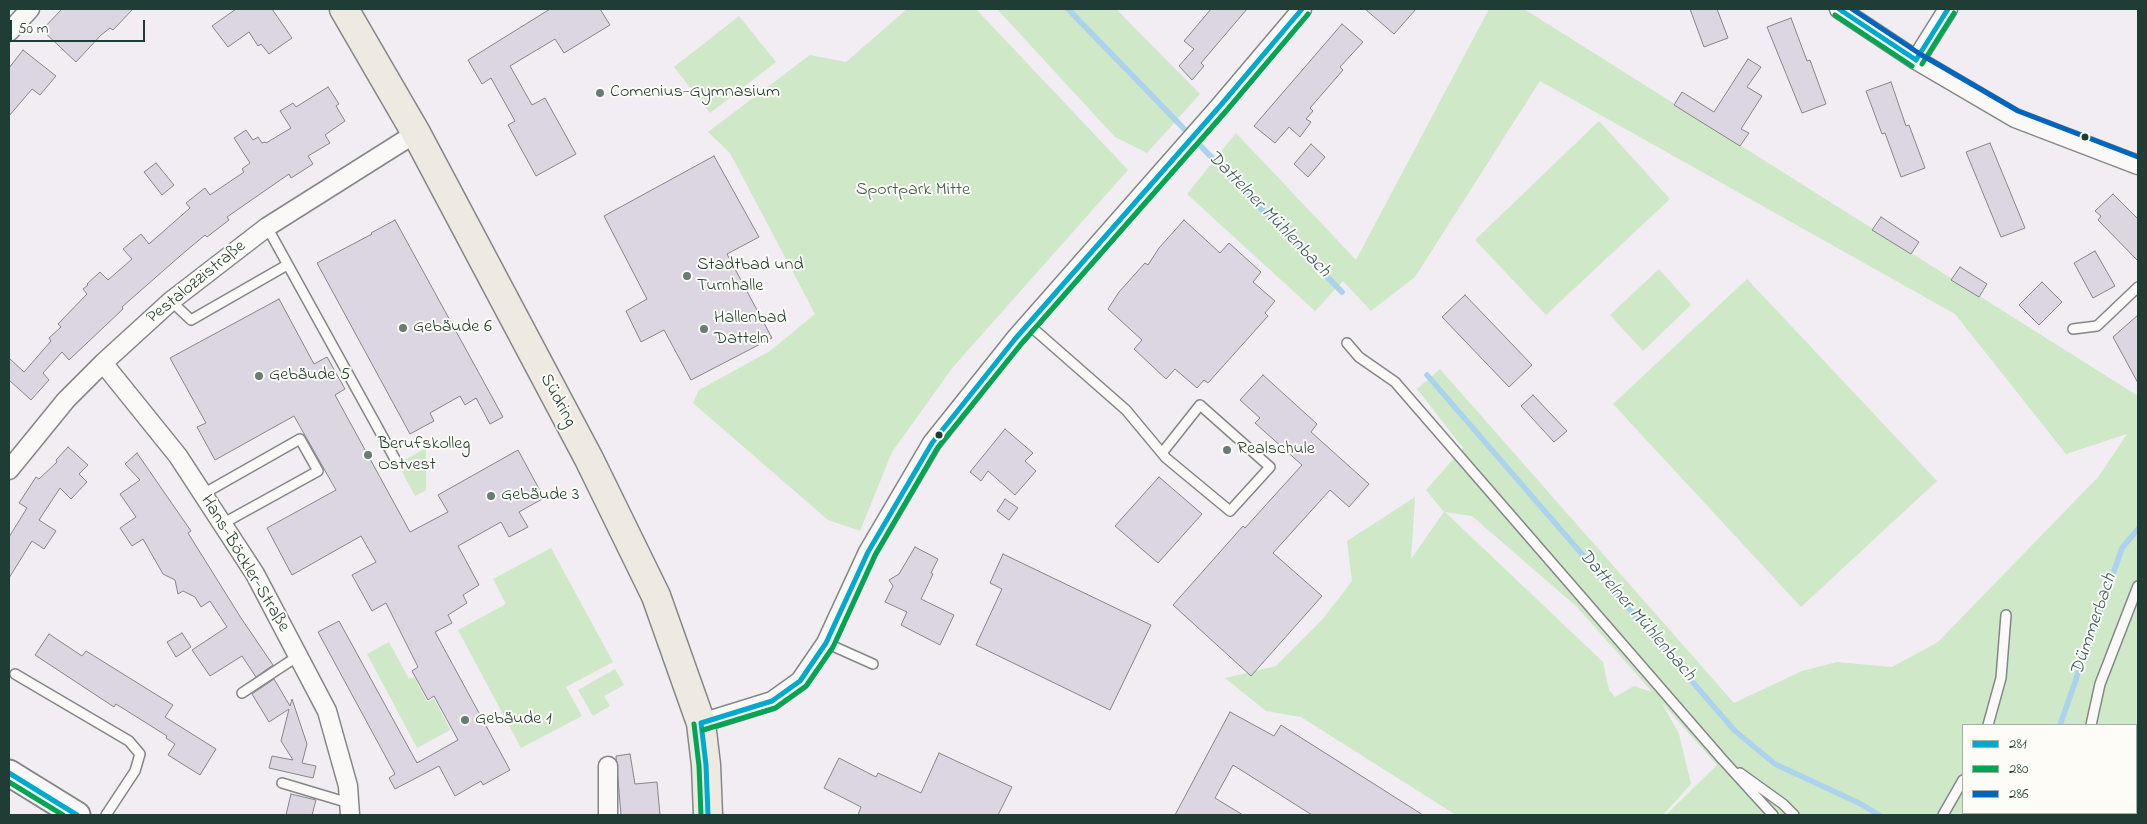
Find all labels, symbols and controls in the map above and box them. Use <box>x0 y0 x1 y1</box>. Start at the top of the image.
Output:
scale bar <box>12 10 148 42</box>
text: 50 m <box>18 18 48 40</box>
place label: Comenius-Gymnasium <box>610 82 780 104</box>
marker: Comenius-Gymnasium <box>594 87 606 99</box>
unlabelled marker <box>2080 132 2090 142</box>
water label: Dattelner Mühlenbach <box>1202 147 1334 283</box>
park label: Sportpark Mitte <box>856 180 970 202</box>
street label: Pestalozzistraße <box>143 237 251 329</box>
place label: Stadtbad und Turnhalle <box>697 255 804 298</box>
marker: Stadtbad und Turnhalle <box>681 270 693 282</box>
place label: Hallenbad Datteln <box>714 308 787 350</box>
place label: Gebäude 6 <box>413 317 492 339</box>
marker: Gebäude 6 <box>397 322 409 334</box>
marker: Hallenbad Datteln <box>698 323 710 335</box>
place label: Gebäude 5 <box>269 365 350 387</box>
marker: Gebäude 5 <box>253 370 265 382</box>
street label: Südring <box>534 370 580 432</box>
unlabelled marker <box>934 430 944 440</box>
place label: Berufskolleg Ostvest <box>378 434 470 476</box>
place label: Realschule <box>1237 439 1315 461</box>
marker: Realschule <box>1221 444 1233 456</box>
marker: Berufskolleg Ostvest <box>362 449 374 461</box>
place label: Gebäude 3 <box>501 485 579 507</box>
marker: Gebäude 3 <box>485 490 497 502</box>
street label: Hans-Böckler-Straße <box>195 492 293 636</box>
water label: Dattelner Mühlenbach <box>1572 545 1700 687</box>
water label: Dümmerbach <box>2067 571 2123 679</box>
place label: Gebäude 1 <box>475 709 552 731</box>
marker: Gebäude 1 <box>459 714 471 726</box>
legend <box>1962 724 2137 814</box>
text: 281 <box>2009 733 2027 755</box>
text: 280 <box>2009 758 2029 780</box>
text: 286 <box>2009 783 2029 805</box>

